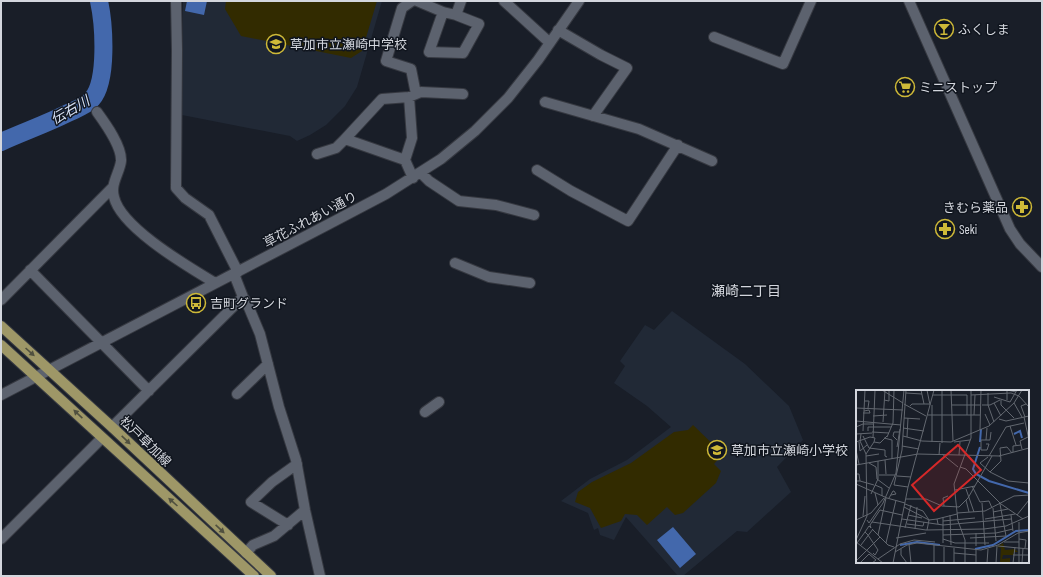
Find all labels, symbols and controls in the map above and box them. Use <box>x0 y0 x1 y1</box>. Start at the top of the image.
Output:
bar icon: ふくしま <box>933 18 955 40</box>
place label: ふくしま <box>958 22 1010 38</box>
school or university icon: 草加市立瀬崎中学校 <box>265 33 287 55</box>
place label: 草加市立瀬崎中学校 <box>290 37 407 53</box>
supermarket icon: ミニストップ <box>894 76 916 98</box>
place label: ミニストップ <box>919 80 997 96</box>
water label: 伝右川 <box>48 92 94 128</box>
street label: 草花ふれあい通り <box>261 188 360 251</box>
pharmacy icon: きむら薬品 <box>1011 196 1033 218</box>
place label: きむら薬品 <box>943 200 1008 216</box>
pharmacy icon: Seki <box>934 218 956 240</box>
place label: Seki <box>959 222 977 238</box>
district label: 瀬崎二丁目 <box>711 283 781 300</box>
bus stop icon: 吉町グランド <box>185 292 207 314</box>
place label: 吉町グランド <box>210 296 288 312</box>
one-way arrow <box>25 347 35 357</box>
inset map <box>856 390 1029 563</box>
one-way arrow <box>72 410 83 419</box>
street label: 松戸草加線 <box>116 413 174 470</box>
one-way arrow <box>121 435 131 445</box>
school or university icon: 草加市立瀬崎小学校 <box>706 439 728 461</box>
place label: 草加市立瀬崎小学校 <box>731 443 848 459</box>
one-way arrow <box>168 498 179 507</box>
one-way arrow <box>216 524 225 533</box>

